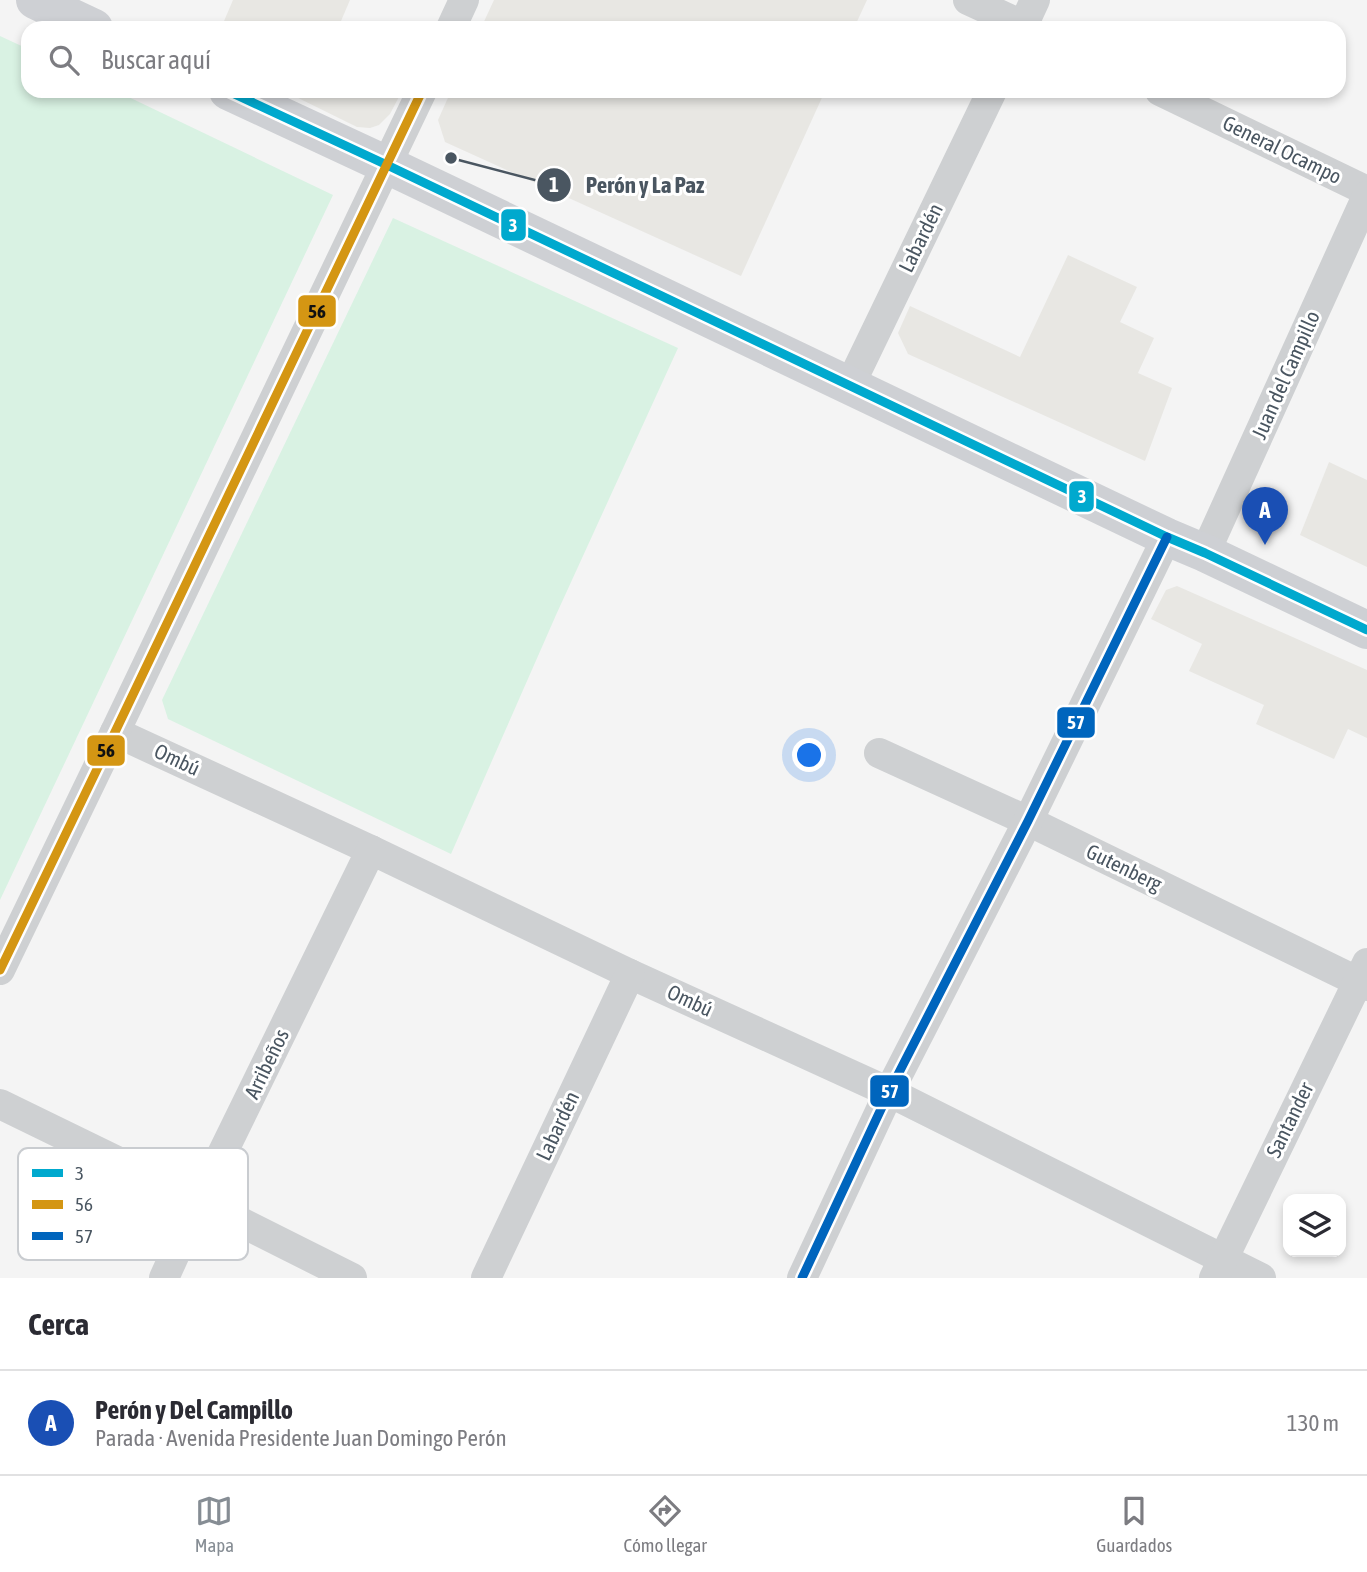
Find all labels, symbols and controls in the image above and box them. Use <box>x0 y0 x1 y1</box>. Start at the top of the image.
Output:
search box <box>21 21 1346 98</box>
icon: search <box>45 41 83 79</box>
text: Buscar aquí <box>101 45 211 75</box>
street label: General Ocampo <box>1219 110 1346 188</box>
callout: Perón y La Paz <box>537 163 719 207</box>
text: 1 <box>549 172 559 196</box>
text: Perón y La Paz <box>586 172 705 198</box>
street label: Labardén <box>893 199 947 276</box>
line badge: 3 <box>500 208 527 242</box>
text: 3 <box>509 214 518 236</box>
line badge: 56 <box>297 294 337 328</box>
text: 56 <box>308 300 326 322</box>
street label: Juan del Campillo <box>1246 307 1324 442</box>
line badge: 3 <box>1068 480 1095 513</box>
text: 3 <box>1078 485 1087 507</box>
pin: A <box>1242 487 1288 545</box>
line badge: 57 <box>1056 706 1096 739</box>
text: 57 <box>1067 711 1085 733</box>
line badge: 56 <box>86 734 126 767</box>
street label: Ombú <box>151 738 204 780</box>
your location <box>792 738 826 772</box>
text: 56 <box>97 739 115 761</box>
street label: Gutenberg <box>1083 839 1166 896</box>
street label: Ombú <box>664 979 717 1021</box>
street label: Arribeños <box>239 1025 293 1102</box>
line badge: 57 <box>869 1074 910 1108</box>
street label: Santander <box>1261 1077 1318 1161</box>
text: 57 <box>881 1080 899 1102</box>
street label: Labardén <box>531 1087 583 1164</box>
legend <box>18 1148 248 1260</box>
text: 3 <box>75 1162 84 1184</box>
text: 56 <box>75 1193 93 1215</box>
map controls <box>1283 1194 1346 1257</box>
button: layers <box>1283 1194 1346 1257</box>
text: 57 <box>75 1225 93 1247</box>
text: Cerca <box>28 1307 89 1341</box>
text: Perón y Del Campillo <box>95 1395 293 1425</box>
text: A <box>45 1410 57 1436</box>
text: 130 m <box>1287 1410 1339 1436</box>
text: Parada · Avenida Presidente Juan Domingo Perón <box>95 1425 507 1451</box>
tab: Mapa <box>195 1492 234 1556</box>
tab: Cómo llegar <box>623 1492 707 1556</box>
tab: Guardados <box>1096 1492 1172 1556</box>

